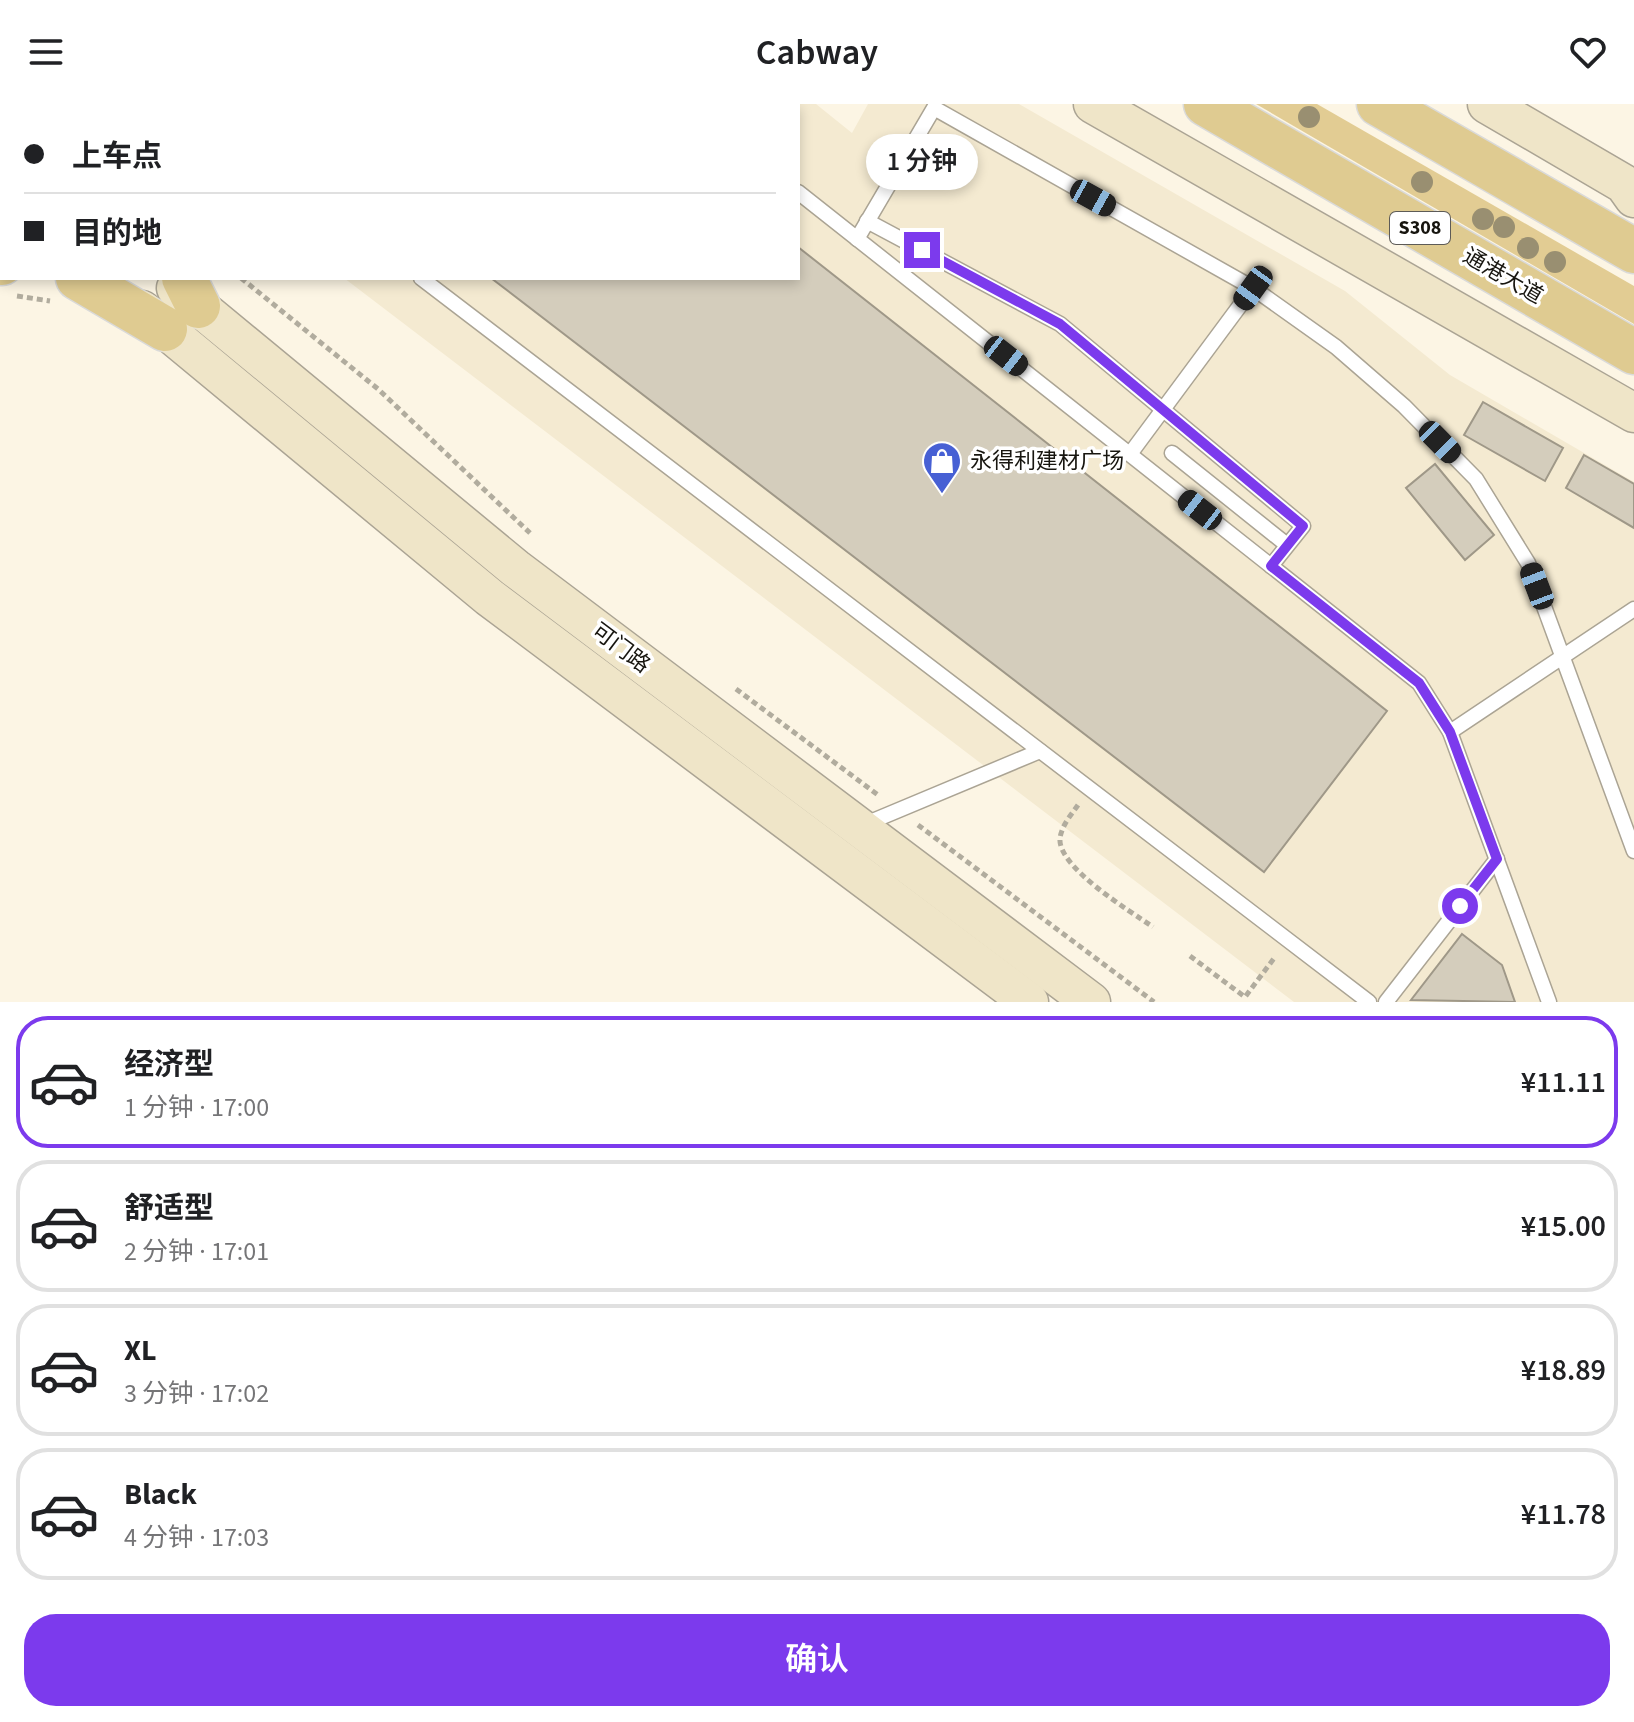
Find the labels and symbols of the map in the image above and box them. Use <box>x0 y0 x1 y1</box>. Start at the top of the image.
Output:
callout: 1 分钟 <box>866 134 978 190</box>
car <box>1066 176 1120 220</box>
road number: S308 <box>1390 212 1450 244</box>
route end <box>904 232 940 268</box>
street label: 通港大道 <box>1457 240 1549 312</box>
car <box>1229 262 1277 314</box>
car <box>980 332 1032 380</box>
car <box>1415 417 1465 467</box>
shop icon: 永得利建材广场 <box>921 440 963 495</box>
place label: 永得利建材广场 <box>970 445 1124 477</box>
car <box>1174 486 1226 534</box>
car <box>1517 559 1557 613</box>
street label: 可门路 <box>585 615 657 681</box>
route start <box>1442 888 1478 924</box>

